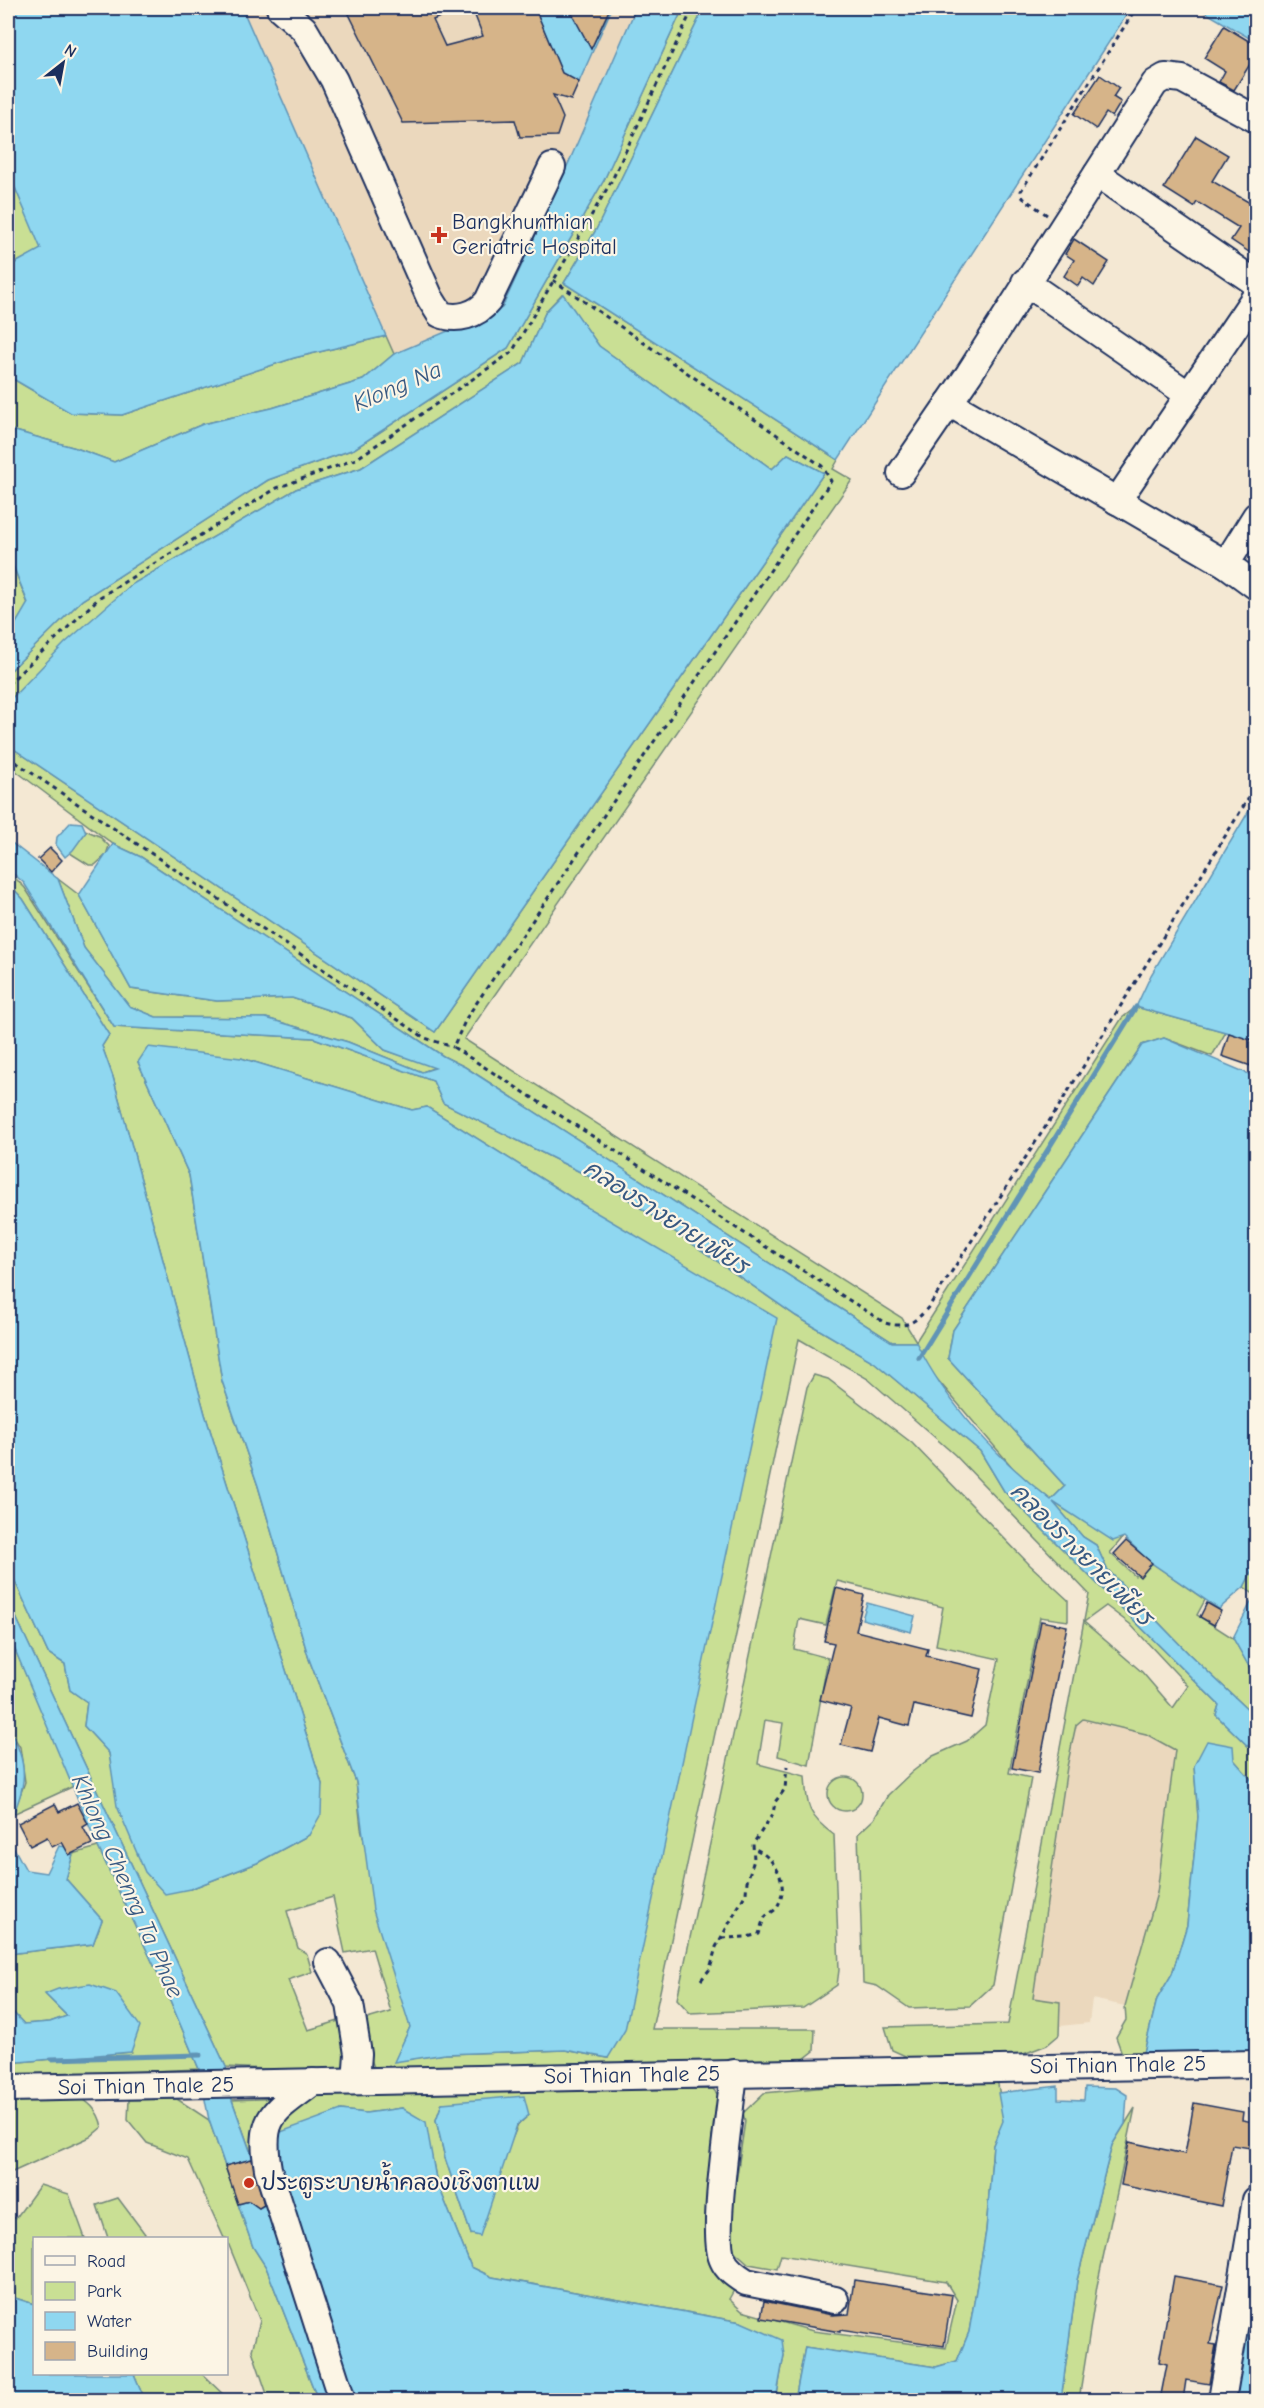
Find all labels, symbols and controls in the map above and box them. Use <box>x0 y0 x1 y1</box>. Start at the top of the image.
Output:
north arrow <box>33 33 93 93</box>
text: N <box>61 41 79 61</box>
place label: Bangkhunthian Geriatric Hospital <box>452 209 617 260</box>
marker: Bangkhunthian Geriatric Hospital <box>430 226 448 244</box>
water label: Klong Na <box>349 355 445 417</box>
water label: คลองรางยายเพียร <box>579 1153 756 1282</box>
water label: คลองรางยายเพียร <box>1005 1476 1162 1633</box>
water label: Khlong Chenrg Ta Phae <box>66 1770 190 2002</box>
street label: Soi Thian Thale 25 <box>1030 2050 1206 2080</box>
street label: Soi Thian Thale 25 <box>544 2060 720 2090</box>
street label: Soi Thian Thale 25 <box>58 2071 234 2101</box>
place label: ประตูระบายน้ำคลองเชิงตาแพ <box>261 2161 540 2199</box>
marker: ประตูระบายน้ำคลองเชิงตาแพ <box>242 2176 256 2190</box>
legend <box>33 2237 228 2375</box>
text: Road <box>87 2251 126 2272</box>
text: Park <box>87 2281 122 2302</box>
text: Water <box>87 2311 132 2332</box>
text: Building <box>87 2341 149 2362</box>

